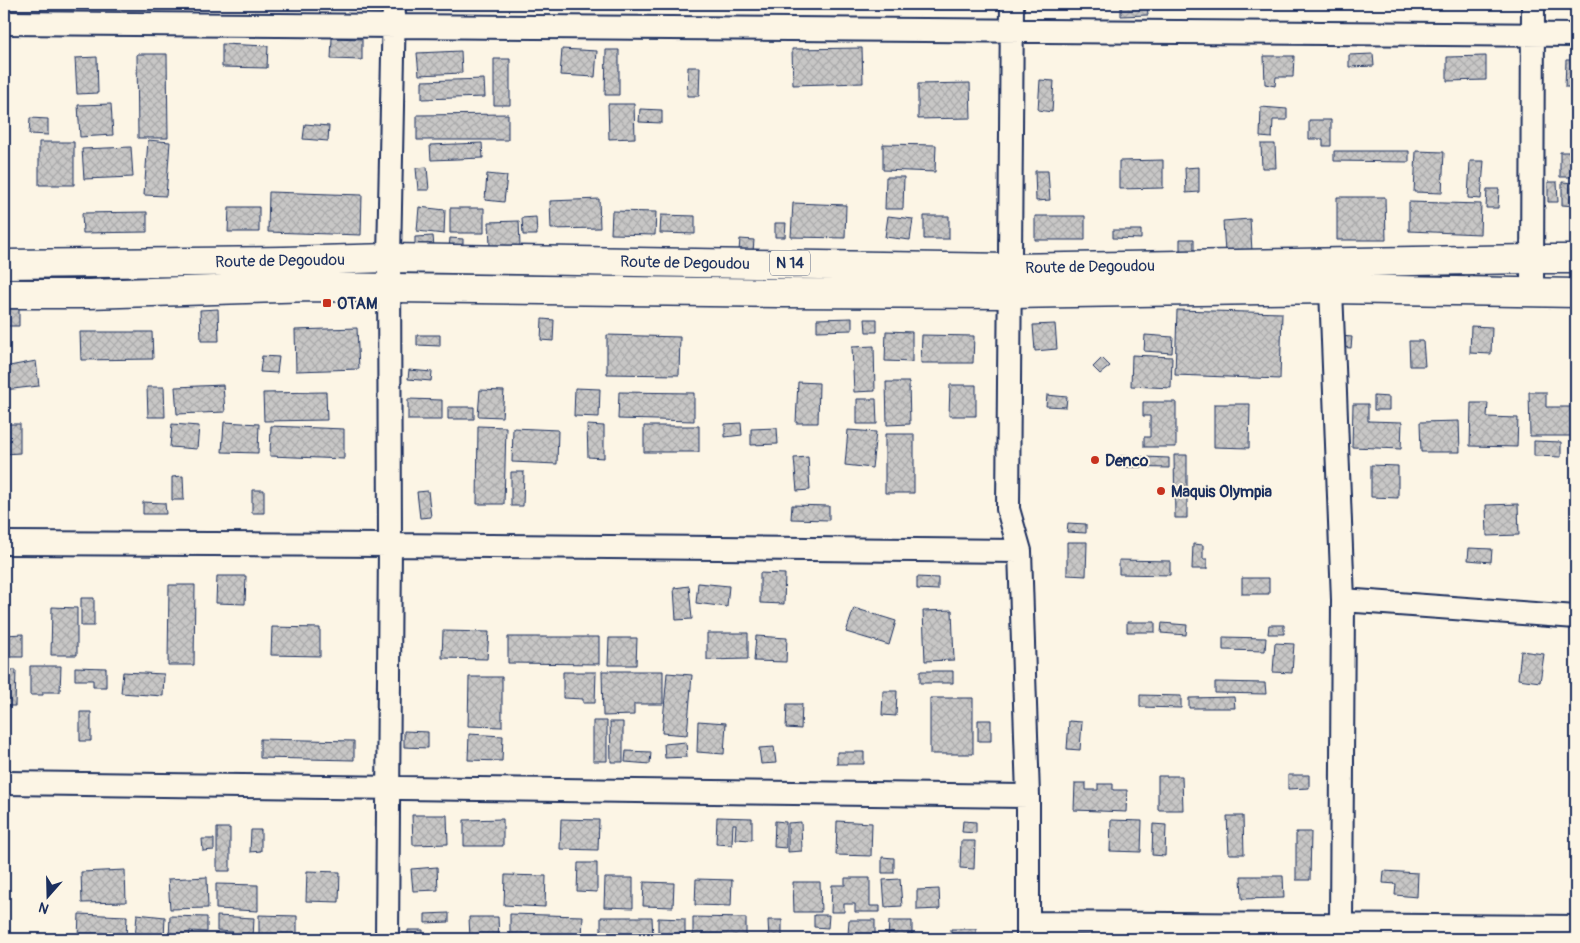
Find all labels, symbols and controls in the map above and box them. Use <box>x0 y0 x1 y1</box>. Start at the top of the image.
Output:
street label: Route de Degoudou <box>215 250 345 272</box>
road number: N 14 <box>770 250 810 276</box>
street label: Route de Degoudou <box>620 252 750 274</box>
street label: Route de Degoudou <box>1025 256 1155 278</box>
place label: OTAM <box>337 294 378 314</box>
marker: OTAM <box>321 297 333 309</box>
place label: Denco <box>1105 451 1149 471</box>
marker: Denco <box>1089 454 1101 466</box>
place label: Maquis Olympia <box>1171 482 1272 502</box>
marker: Maquis Olympia <box>1155 485 1167 497</box>
north arrow <box>22 870 72 920</box>
text: N <box>36 898 51 917</box>

